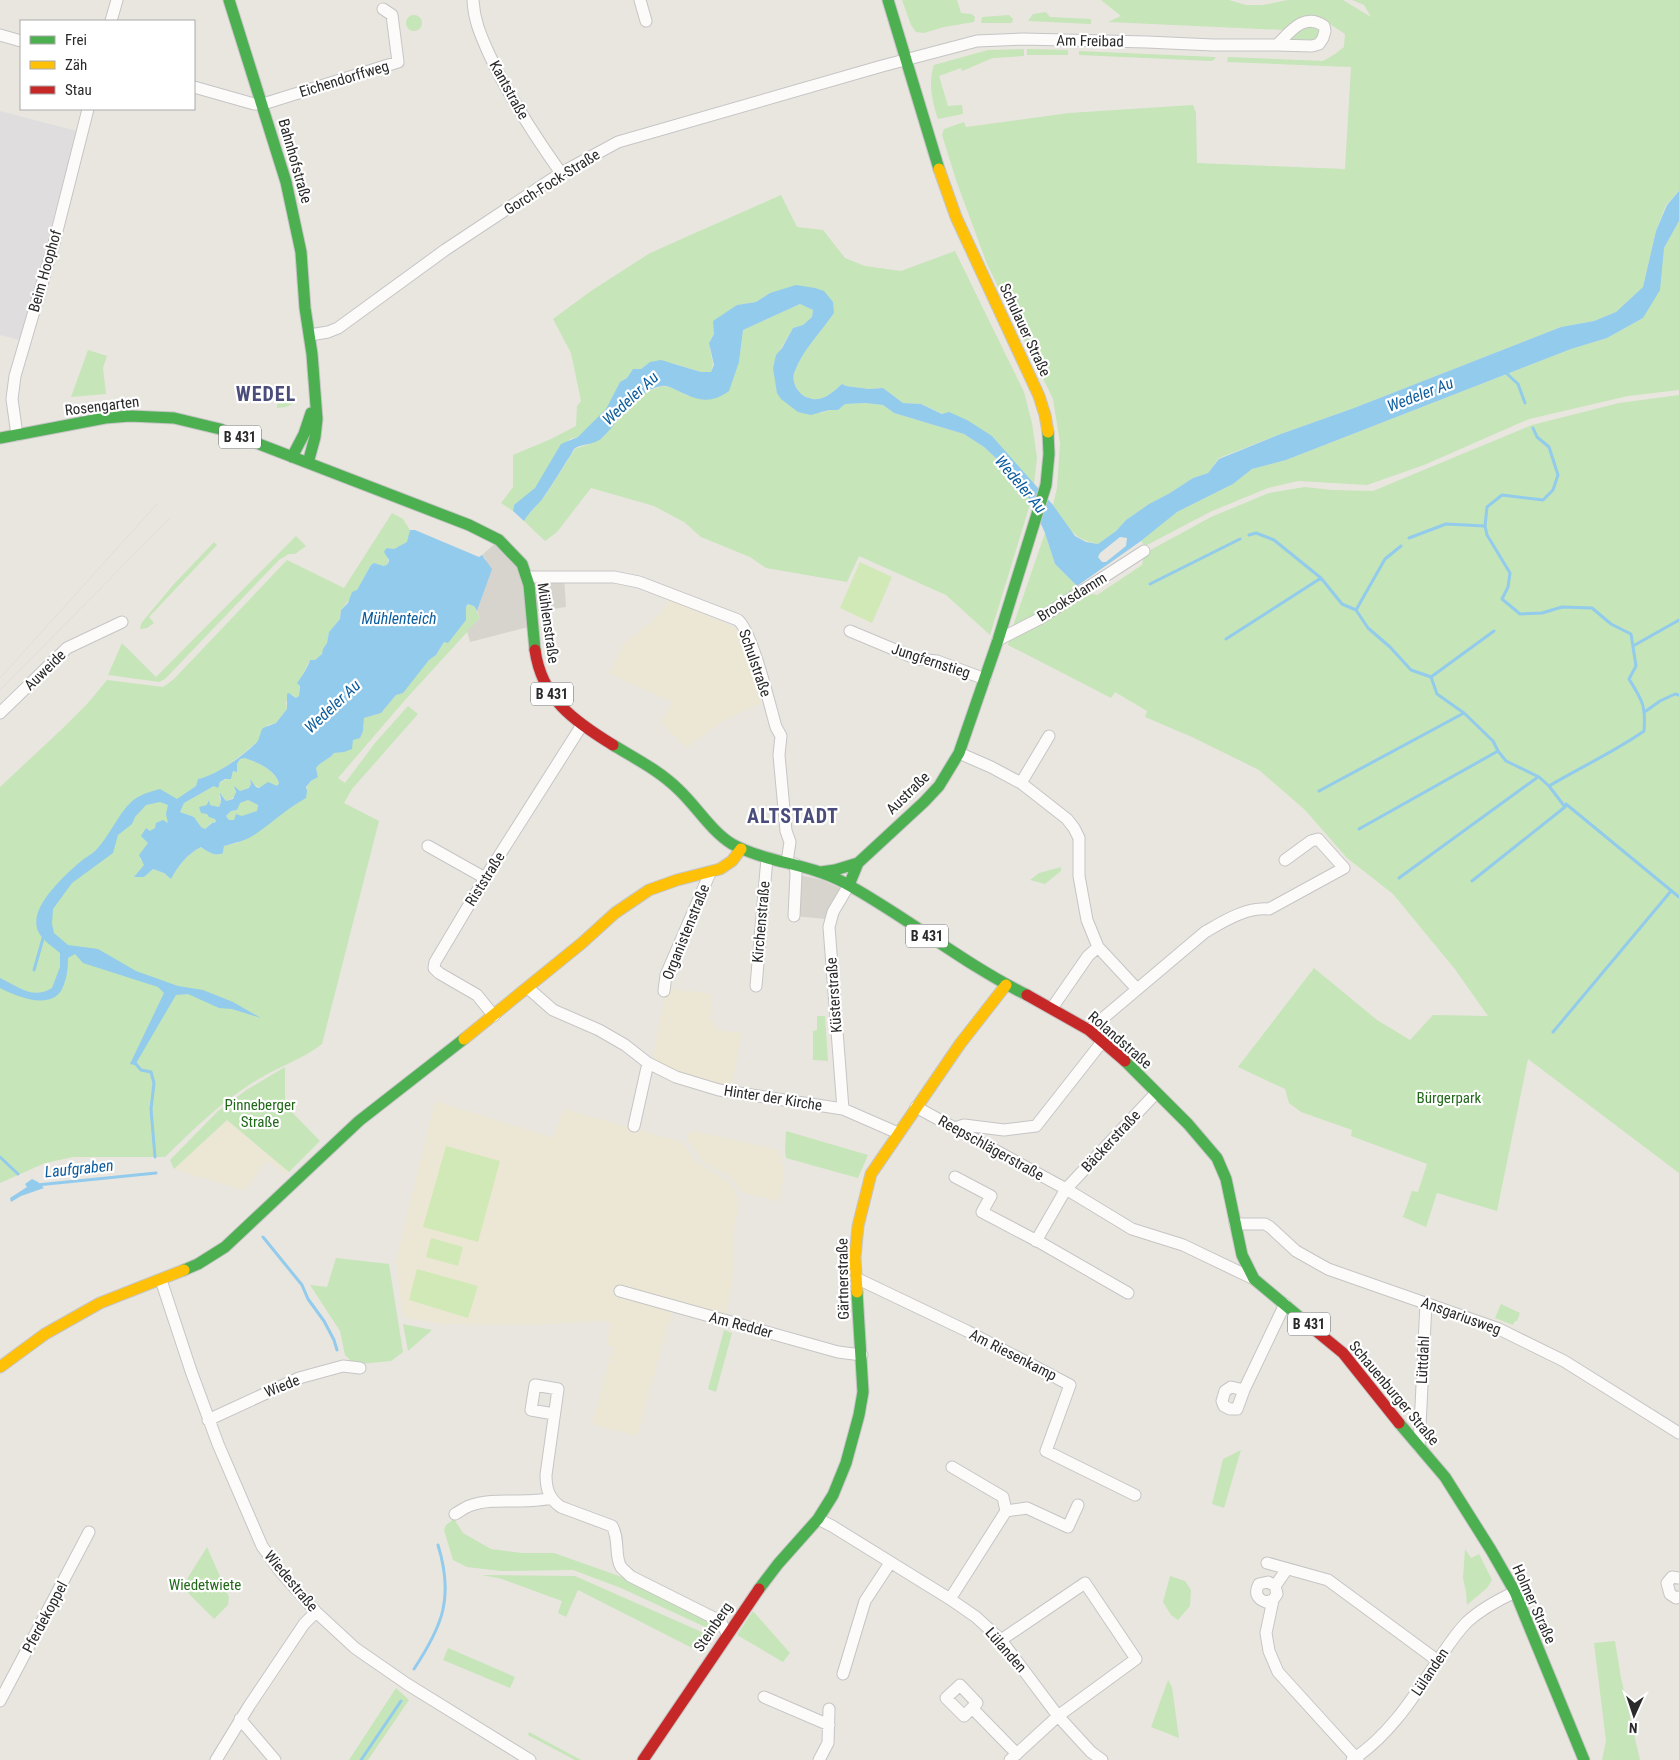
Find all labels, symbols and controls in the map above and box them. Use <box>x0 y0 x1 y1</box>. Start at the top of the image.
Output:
legend <box>20 20 195 110</box>
text: Frei <box>65 31 87 49</box>
street label: Am Freibad <box>1056 31 1124 51</box>
text: Zäh <box>65 56 87 74</box>
street label: Eichendorffweg <box>297 57 391 101</box>
street label: Kantstraße <box>485 57 533 123</box>
text: Stau <box>65 81 92 99</box>
street label: Bahnhofstraße <box>274 117 316 205</box>
street label: Gorch-Fock-Straße <box>501 145 603 219</box>
street label: Beim Hoophof <box>25 228 65 314</box>
street label: Schulauer Straße <box>996 281 1054 379</box>
water label: Wedeler Au <box>598 367 663 429</box>
water label: Wedeler Au <box>1384 373 1456 416</box>
district label: WEDEL <box>236 382 296 406</box>
street label: Rosengarten <box>64 393 140 419</box>
road number: B 431 <box>219 426 261 448</box>
water label: Wedeler Au <box>991 452 1051 517</box>
street label: Brooksdamm <box>1034 569 1110 625</box>
street label: Mühlenstraße <box>533 582 563 664</box>
water label: Mühlenteich <box>361 609 437 628</box>
street label: Schulstraße <box>735 627 775 699</box>
street label: Jungfernstieg <box>889 640 973 682</box>
street label: Auweide <box>21 646 69 694</box>
water label: Wedeler Au <box>300 675 365 737</box>
road number: B 431 <box>531 682 573 706</box>
street label: Austraße <box>883 768 933 818</box>
district label: ALTSTADT <box>747 804 839 828</box>
street label: Riststraße <box>461 849 509 909</box>
street label: Kirchenstraße <box>748 880 774 964</box>
street label: Organistenstraße <box>659 881 713 983</box>
road number: B 431 <box>906 924 948 948</box>
street label: Küsterstraße <box>822 957 846 1033</box>
street label: Rolandstraße <box>1084 1007 1156 1073</box>
street label: Hinter der Kirche <box>723 1081 823 1115</box>
park label: Bürgerpark <box>1417 1089 1482 1107</box>
park label: Pinneberger Straße <box>224 1096 296 1131</box>
street label: Bäckerstraße <box>1078 1106 1144 1176</box>
street label: Reepschlägerstraße <box>935 1112 1047 1184</box>
water label: Laufgraben <box>44 1155 114 1182</box>
street label: Gärtnerstraße <box>833 1238 853 1320</box>
street label: Ansgariusweg <box>1419 1293 1503 1339</box>
street label: Am Redder <box>707 1308 775 1342</box>
road number: B 431 <box>1288 1312 1330 1336</box>
street label: Am Riesenkamp <box>966 1325 1060 1385</box>
street label: Lüttdahl <box>1413 1335 1433 1385</box>
street label: Schauenburger Straße <box>1345 1337 1443 1449</box>
street label: Wiede <box>262 1371 302 1401</box>
street label: Wiedestraße <box>260 1547 322 1615</box>
street label: Holmer Straße <box>1508 1561 1560 1647</box>
park label: Wiedetwiete <box>169 1576 241 1594</box>
street label: Pferdekoppel <box>19 1578 71 1656</box>
street label: Steinberg <box>690 1599 736 1655</box>
street label: Lülanden <box>982 1624 1030 1676</box>
street label: Lülanden <box>1408 1645 1452 1699</box>
north arrow <box>1609 1690 1659 1740</box>
text: N <box>1629 1720 1638 1736</box>

